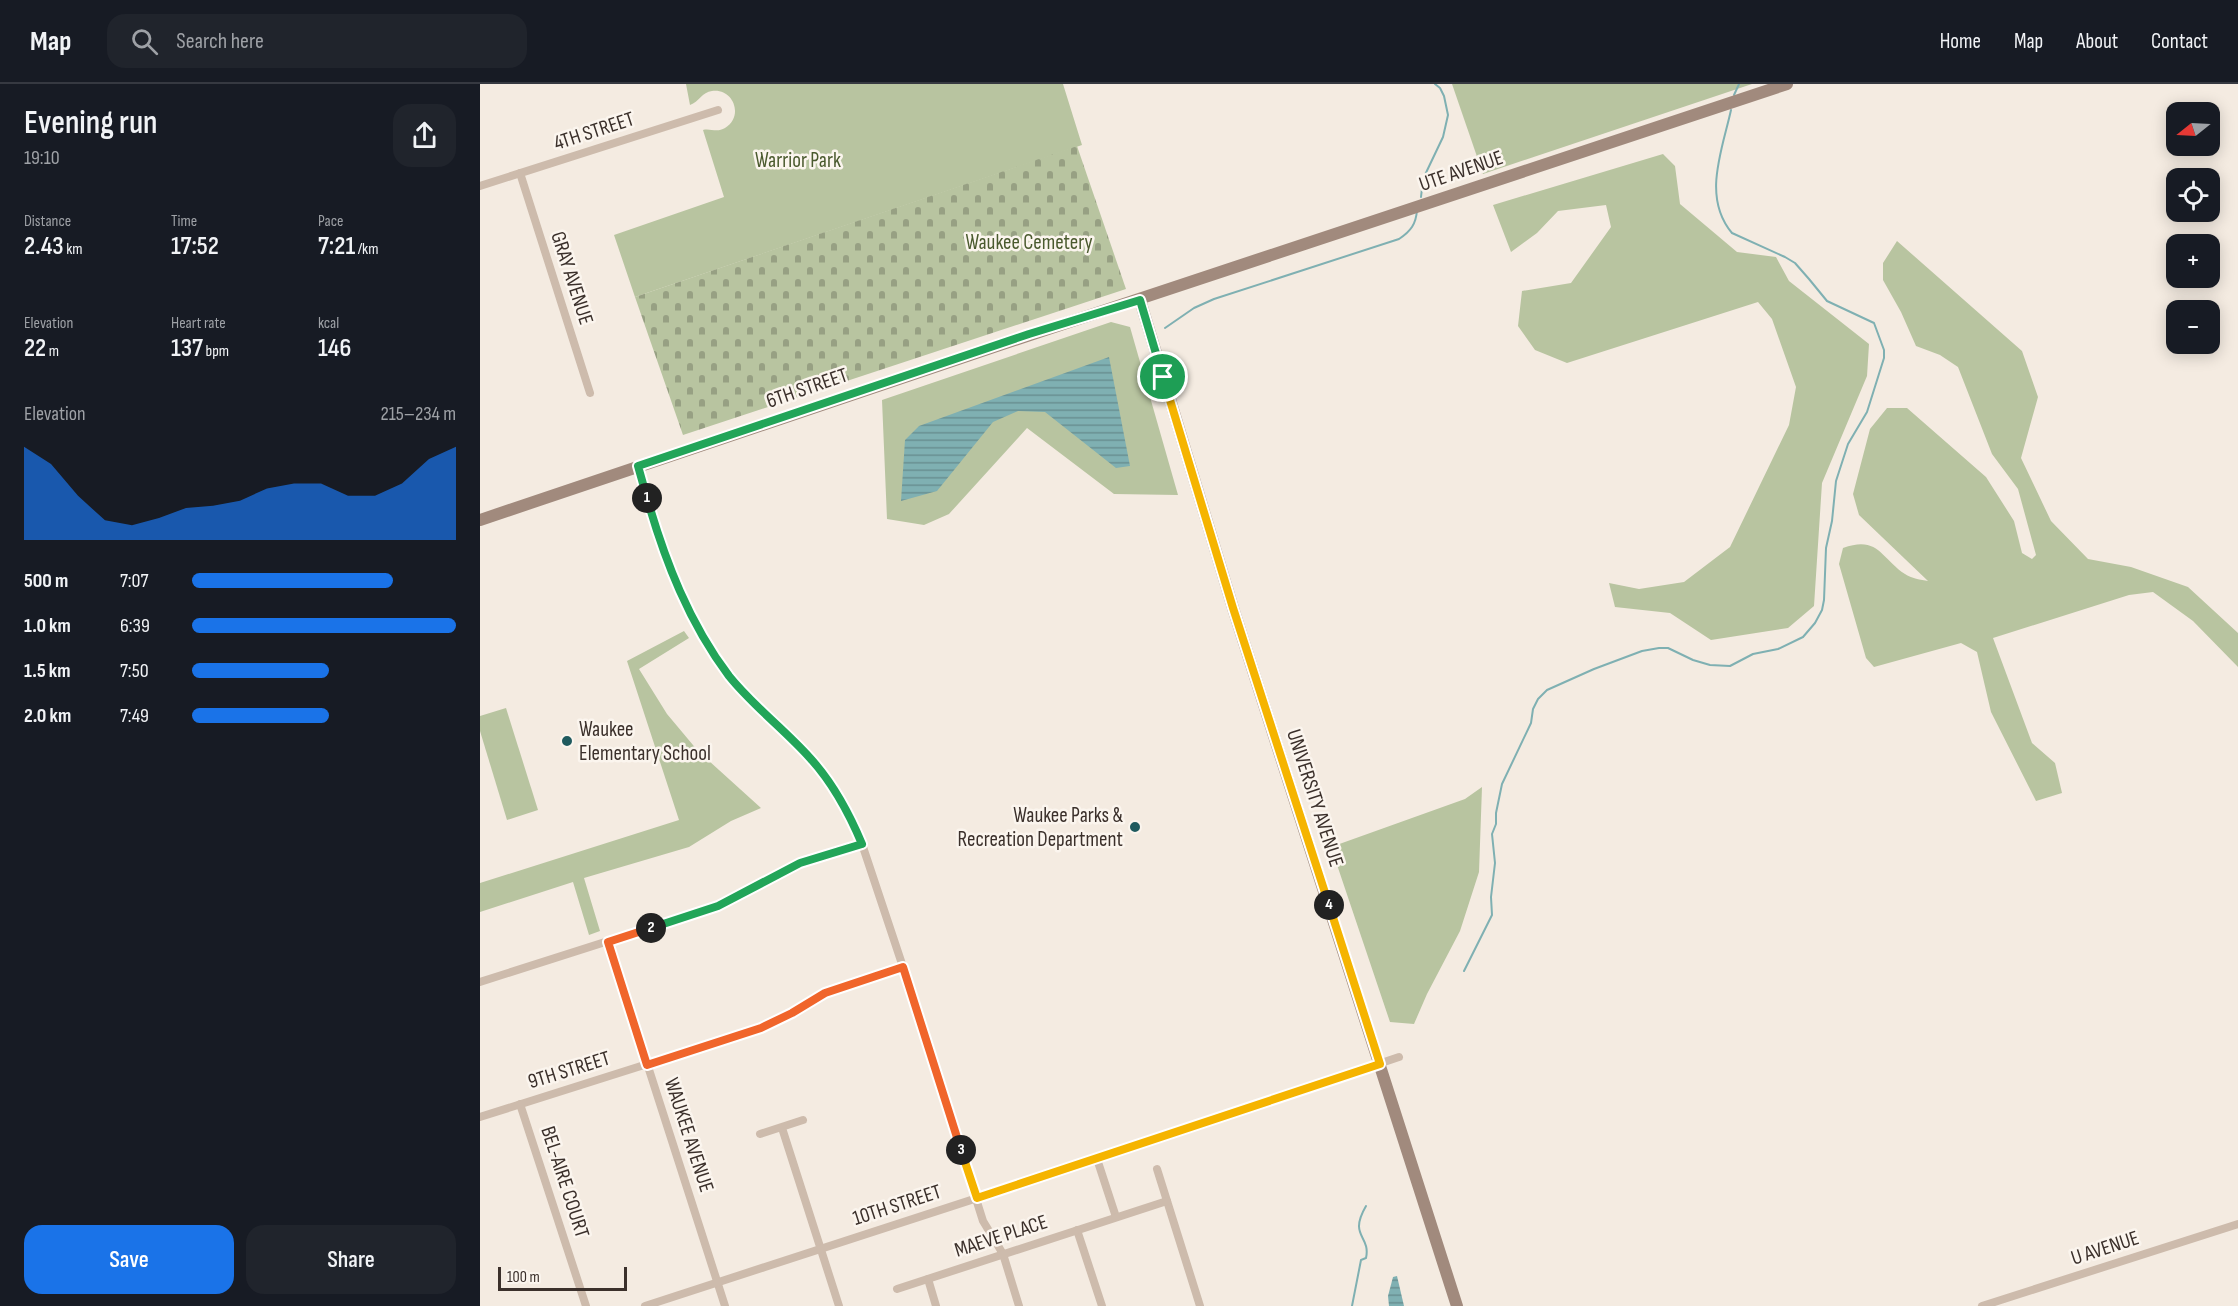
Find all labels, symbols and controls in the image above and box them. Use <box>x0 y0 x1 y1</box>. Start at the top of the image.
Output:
search box <box>107 14 527 68</box>
text: Map <box>30 25 71 58</box>
icon: search <box>128 25 161 58</box>
text: Search here <box>176 28 264 55</box>
text: Home <box>1940 29 1981 54</box>
text: Map <box>2014 29 2043 54</box>
text: About <box>2076 29 2118 54</box>
text: Contact <box>2151 29 2208 54</box>
north arrow <box>2166 102 2220 156</box>
map controls <box>2166 102 2220 354</box>
text: Evening run <box>24 103 158 143</box>
button: share <box>393 104 456 167</box>
street label: 4TH STREET <box>551 106 638 156</box>
street label: UTE AVENUE <box>1416 145 1506 197</box>
text: 19:10 <box>24 146 60 170</box>
park label: Warrior Park <box>755 148 841 173</box>
button: locate <box>2166 168 2220 222</box>
text: Distance <box>24 212 71 231</box>
text: Time <box>171 212 197 231</box>
text: Pace <box>318 212 343 231</box>
street label: GRAY AVENUE <box>545 228 599 328</box>
park label: Waukee Cemetery <box>965 230 1093 255</box>
text: 2.43 <box>24 231 64 262</box>
text: 17:52 <box>171 231 219 262</box>
text: 7:21 <box>318 231 355 262</box>
button: + <box>2166 234 2220 288</box>
text: km <box>64 240 83 259</box>
text: /km <box>355 240 379 259</box>
button: − <box>2166 300 2220 354</box>
text: Elevation <box>24 314 73 333</box>
text: Heart rate <box>171 314 226 333</box>
text: kcal <box>318 314 339 333</box>
text: 22 <box>24 333 46 364</box>
text: 137 <box>171 333 203 364</box>
text: 146 <box>318 333 351 364</box>
text: m <box>46 342 59 361</box>
text: bpm <box>203 342 229 361</box>
pin <box>1137 351 1188 402</box>
icon: arrive <box>1146 360 1179 393</box>
street label: 6TH STREET <box>763 362 851 414</box>
text: Elevation <box>24 402 86 426</box>
text: 215–234 m <box>380 402 456 426</box>
pin: 1 <box>632 483 662 513</box>
text: 1 <box>644 488 650 507</box>
text: 500 m <box>24 569 68 593</box>
text: 7:07 <box>120 569 149 593</box>
text: 1.0 km <box>24 614 71 638</box>
text: 6:39 <box>120 614 150 638</box>
text: 1.5 km <box>24 659 70 683</box>
text: 7:50 <box>120 659 149 683</box>
text: 2.0 km <box>24 704 71 728</box>
text: 7:49 <box>120 704 149 728</box>
place label: Waukee Elementary School <box>579 717 711 766</box>
street label: UNIVERSITY AVENUE <box>1281 726 1349 870</box>
marker: Waukee Elementary School <box>560 734 574 748</box>
place label: Waukee Parks & Recreation Department <box>958 803 1123 852</box>
marker: Waukee Parks & Recreation Department <box>1128 820 1142 834</box>
pin: 4 <box>1314 890 1344 920</box>
text: 4 <box>1325 895 1333 914</box>
pin: 2 <box>636 913 666 943</box>
text: 2 <box>647 918 655 937</box>
street label: 9TH STREET <box>525 1046 614 1094</box>
street label: WAUKEE AVENUE <box>659 1075 719 1195</box>
street label: BEL-AIRE COURT <box>535 1123 595 1241</box>
pin: 3 <box>946 1135 976 1165</box>
text: 3 <box>957 1140 965 1159</box>
street label: 10TH STREET <box>850 1179 945 1231</box>
street label: MAEVE PLACE <box>951 1209 1051 1263</box>
button: Save <box>24 1225 234 1294</box>
button: Share <box>246 1225 456 1294</box>
street label: U AVENUE <box>2068 1225 2142 1271</box>
scale bar <box>498 1264 627 1292</box>
text: 100 m <box>507 1268 540 1287</box>

